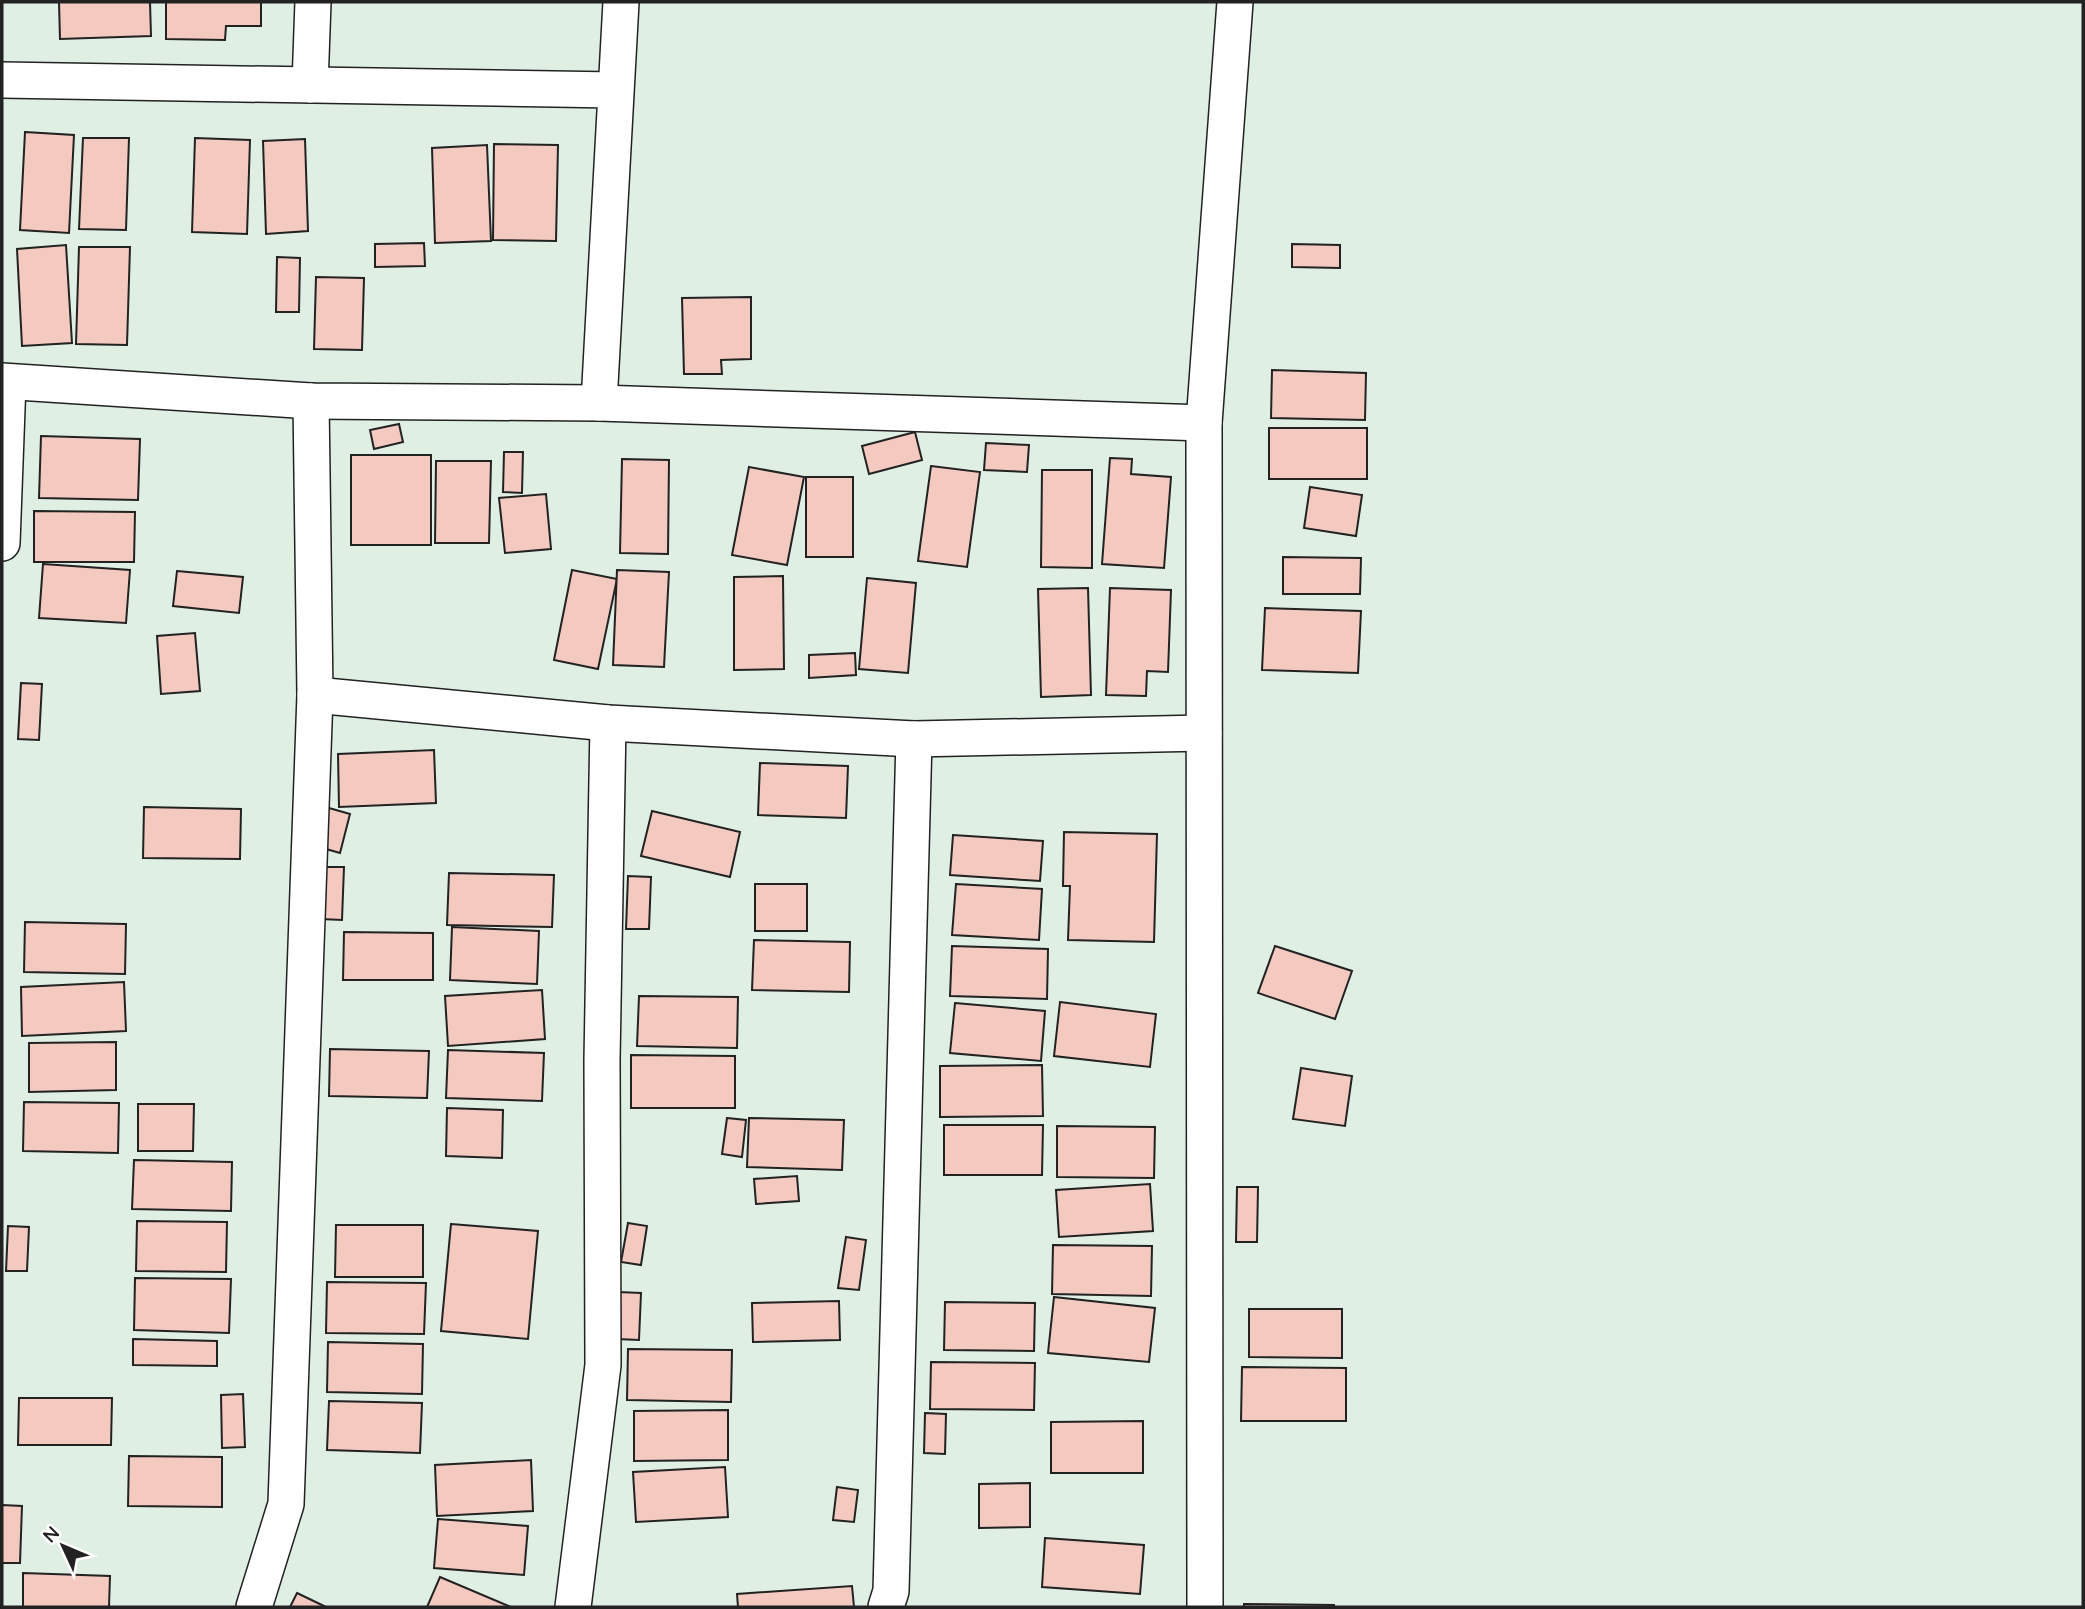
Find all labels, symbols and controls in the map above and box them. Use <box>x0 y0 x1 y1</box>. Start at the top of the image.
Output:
north arrow <box>28 1511 98 1581</box>
text: N <box>37 1521 64 1548</box>

